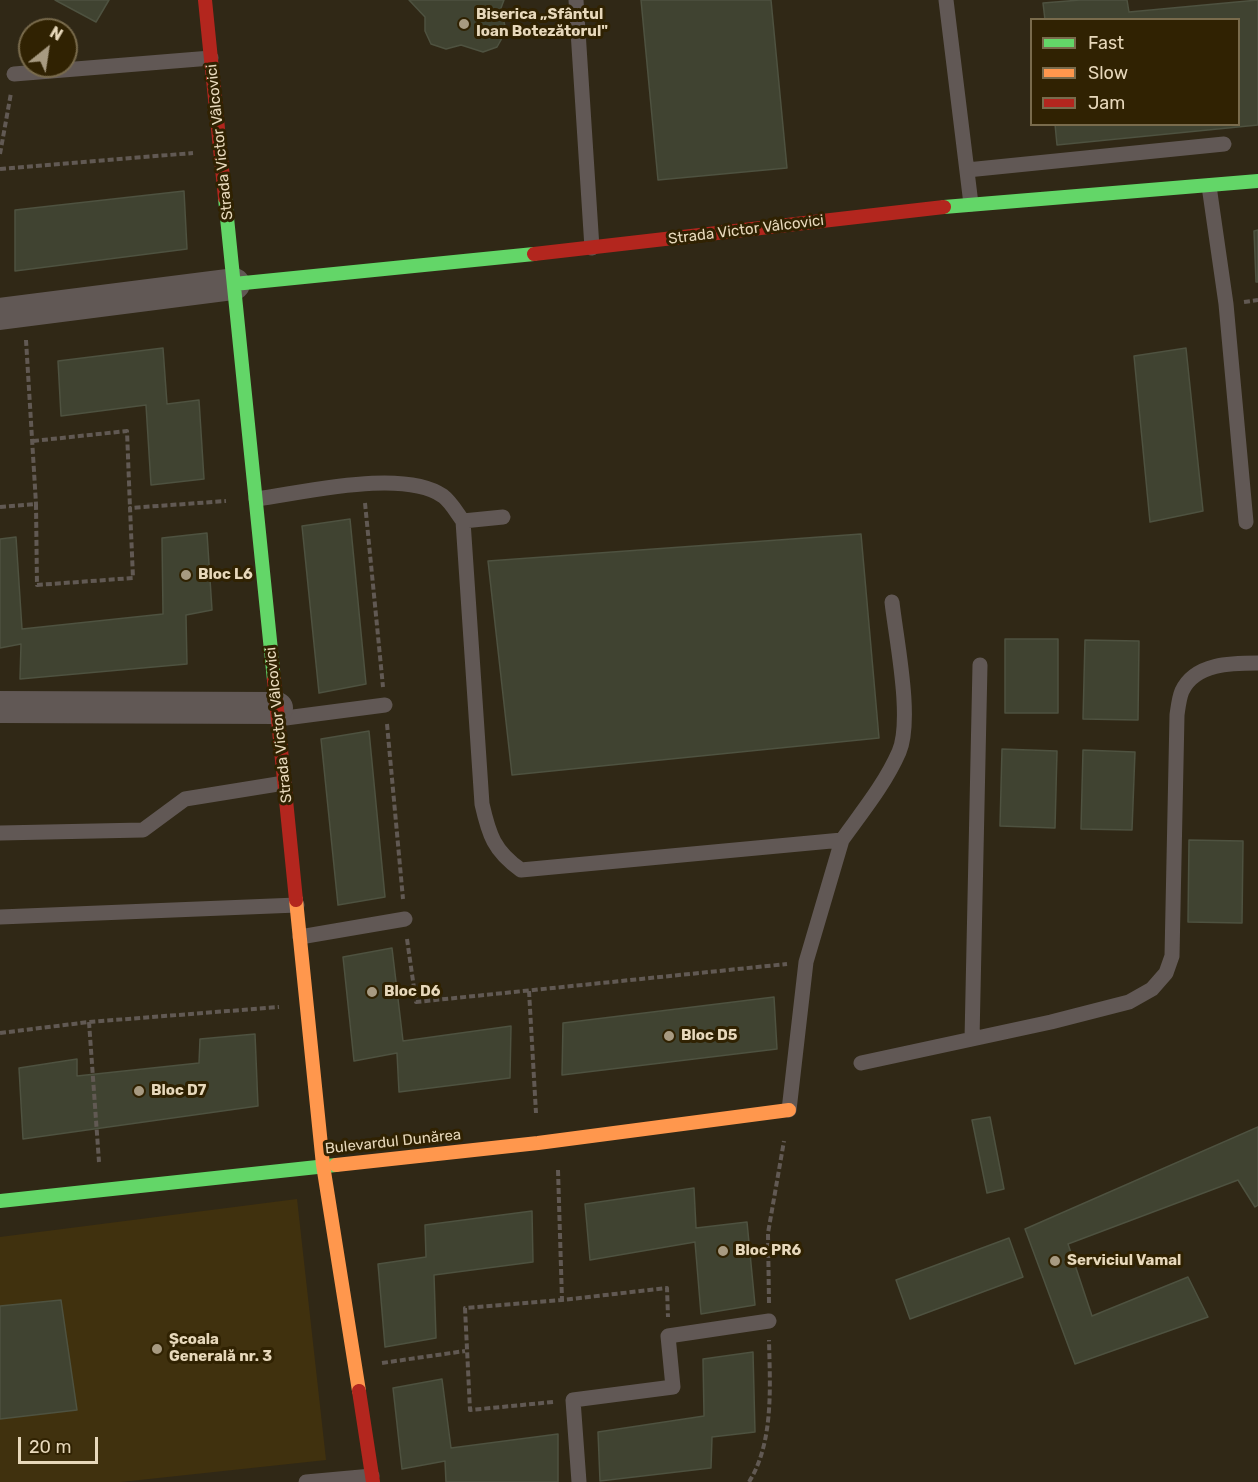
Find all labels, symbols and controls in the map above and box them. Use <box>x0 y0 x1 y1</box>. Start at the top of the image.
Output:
place label: Biserica „Sfântul Ioan Botezătorul" <box>476 6 608 41</box>
marker: Biserica „Sfântul Ioan Botezătorul" <box>457 17 471 31</box>
north arrow <box>18 18 78 78</box>
legend <box>1030 18 1240 126</box>
text: N <box>47 23 66 45</box>
text: Fast <box>1088 32 1124 54</box>
text: Slow <box>1088 62 1128 84</box>
street label: Strada Victor Vâlcovici <box>203 63 237 221</box>
text: Jam <box>1088 92 1125 114</box>
street label: Strada Victor Vâlcovici <box>667 212 825 248</box>
place label: Bloc L6 <box>198 566 253 584</box>
marker: Bloc L6 <box>179 568 193 582</box>
street label: Strada Victor Vâlcovici <box>262 646 296 804</box>
place label: Bloc D6 <box>384 983 441 1001</box>
marker: Bloc D6 <box>365 985 379 999</box>
place label: Bloc D5 <box>681 1027 737 1045</box>
marker: Bloc D5 <box>662 1029 676 1043</box>
place label: Bloc D7 <box>151 1082 206 1100</box>
marker: Bloc D7 <box>132 1084 146 1098</box>
street label: Bulevardul Dunărea <box>324 1126 462 1158</box>
place label: Bloc PR6 <box>735 1242 801 1260</box>
marker: Bloc PR6 <box>716 1244 730 1258</box>
place label: Serviciul Vamal <box>1067 1252 1181 1270</box>
marker: Serviciul Vamal <box>1048 1254 1062 1268</box>
place label: Școala Generală nr. 3 <box>169 1331 272 1366</box>
marker: Școala Generală nr. 3 <box>150 1342 164 1356</box>
scale bar <box>21 1425 100 1463</box>
text: 20 m <box>29 1436 71 1458</box>

